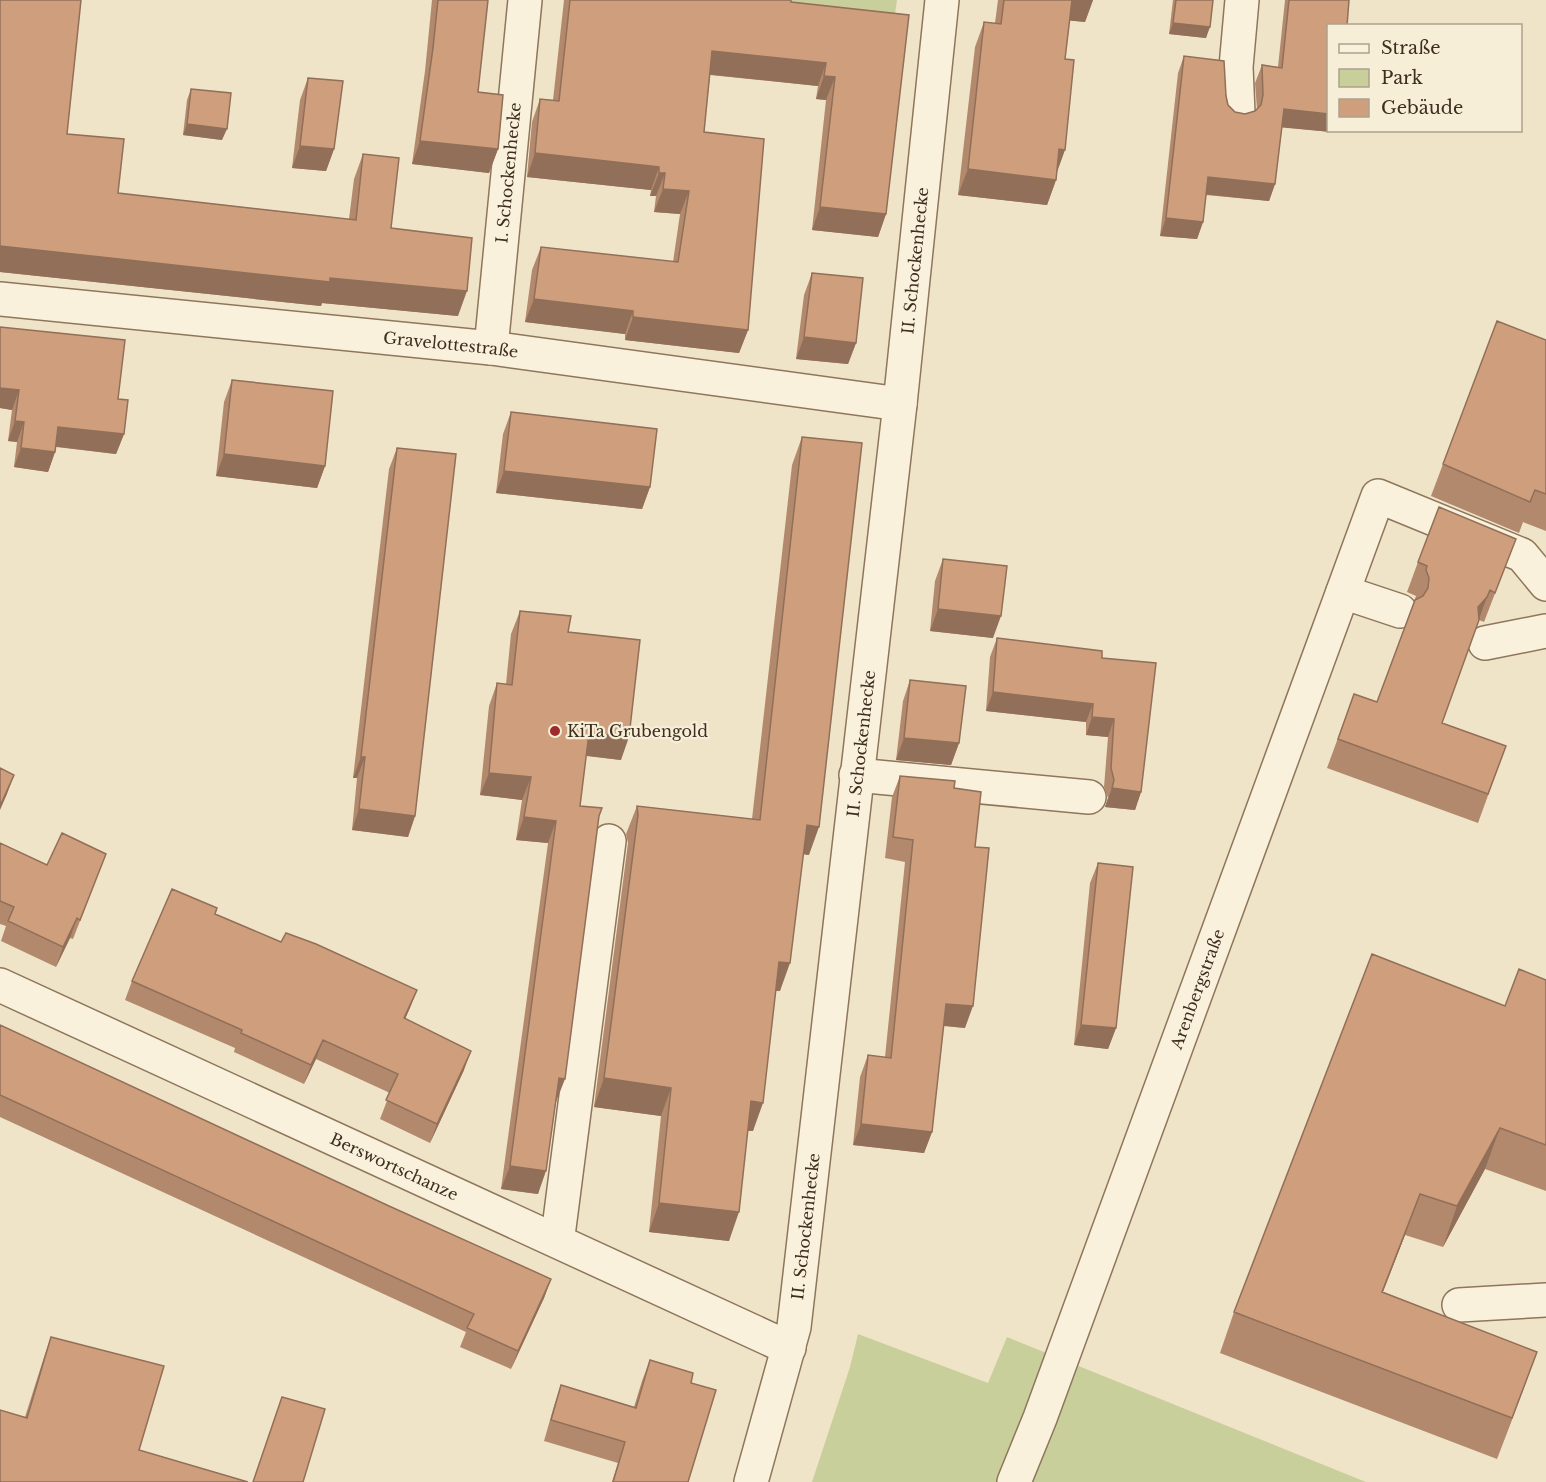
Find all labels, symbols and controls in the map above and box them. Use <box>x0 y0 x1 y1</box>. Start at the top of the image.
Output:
legend <box>1327 24 1522 132</box>
text: Straße <box>1381 37 1441 59</box>
text: Park <box>1381 67 1423 89</box>
text: Gebäude <box>1381 97 1463 119</box>
street label: I. Schockenhecke <box>491 102 525 244</box>
street label: II. Schockenhecke <box>897 186 932 335</box>
street label: Gravelottestraße <box>382 327 519 362</box>
street label: II. Schockenhecke <box>843 669 879 818</box>
place label: KiTa Grubengold <box>567 721 708 741</box>
marker: KiTa Grubengold <box>548 724 562 738</box>
street label: Arenbergstraße <box>1166 926 1228 1053</box>
street label: Berswortschanze <box>327 1128 461 1204</box>
street label: II. Schockenhecke <box>787 1152 824 1301</box>

